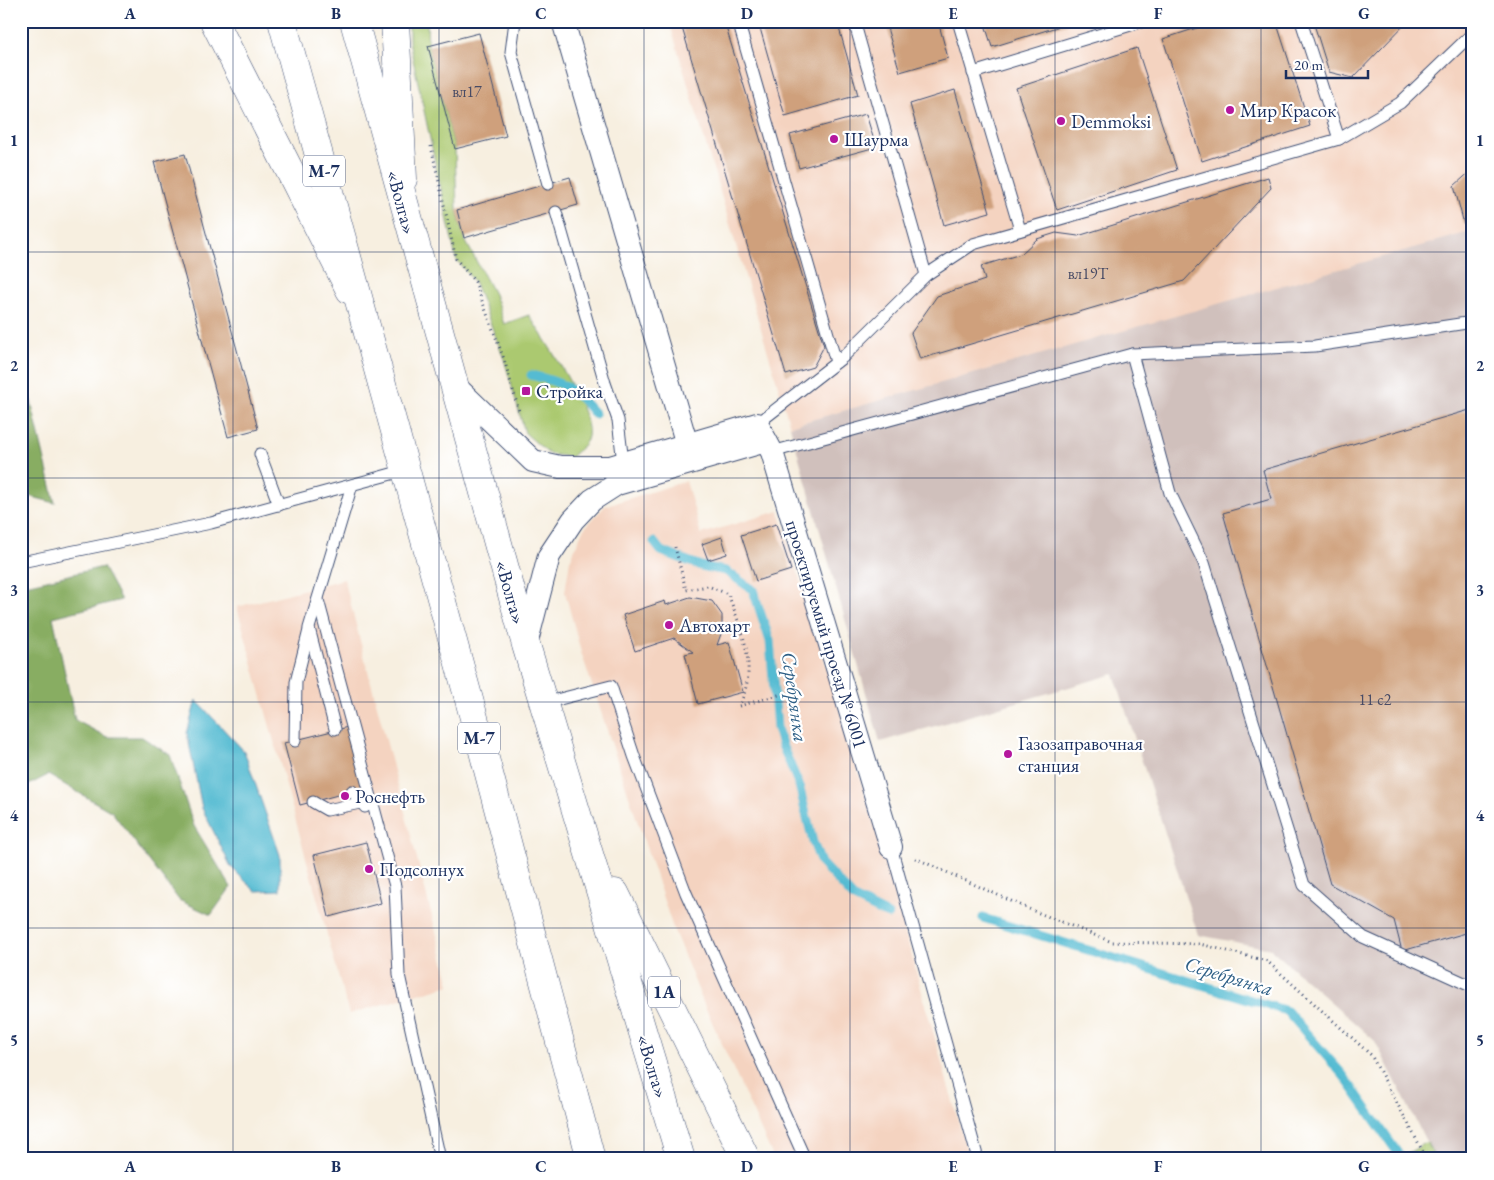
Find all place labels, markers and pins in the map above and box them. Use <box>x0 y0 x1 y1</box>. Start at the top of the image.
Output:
place label: Мир Красок <box>1240 98 1336 123</box>
marker: Мир Красок <box>1224 104 1236 116</box>
place label: Demmoksi <box>1071 109 1151 134</box>
marker: Demmoksi <box>1055 115 1067 127</box>
place label: Шаурма <box>844 127 909 152</box>
marker: Шаурма <box>828 133 840 145</box>
place label: Стройка <box>536 379 603 404</box>
marker: Стройка <box>520 385 532 397</box>
place label: Автохарт <box>678 613 750 638</box>
marker: Автохарт <box>663 619 675 631</box>
place label: Газозаправочная станция <box>1018 731 1143 778</box>
marker: Газозаправочная станция <box>1002 748 1014 760</box>
place label: Роснефть <box>355 784 425 809</box>
marker: Роснефть <box>339 790 351 802</box>
place label: Подсолнух <box>379 857 465 882</box>
marker: Подсолнух <box>363 863 375 875</box>

